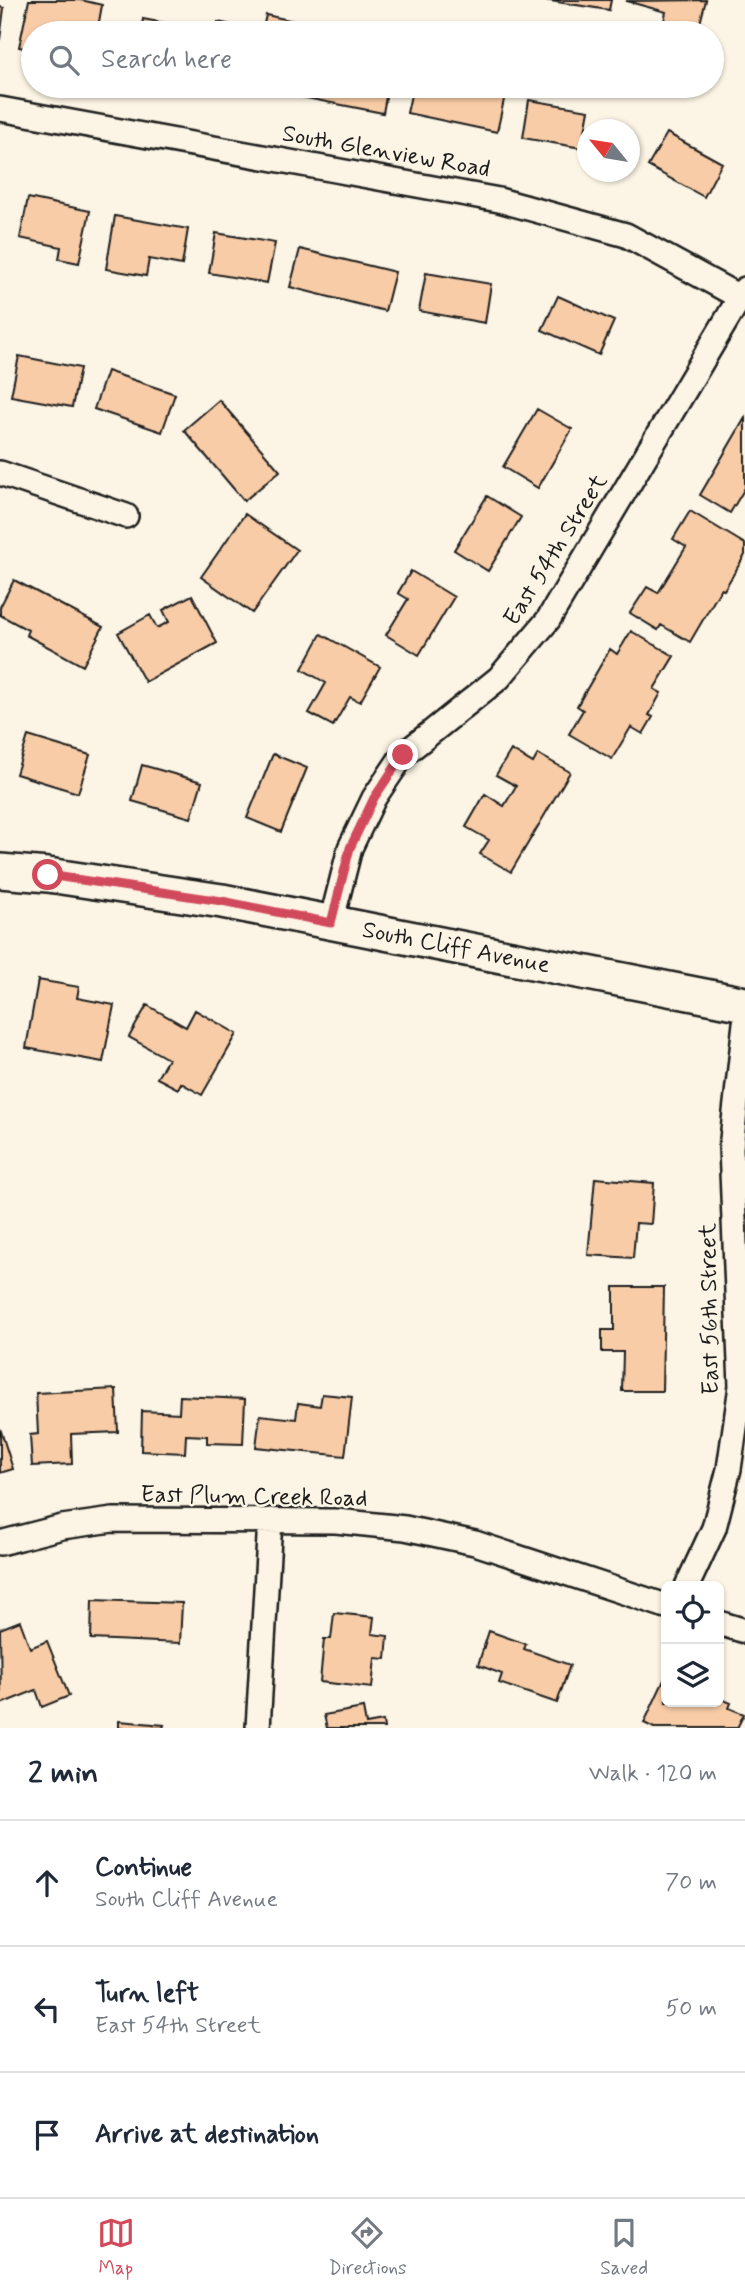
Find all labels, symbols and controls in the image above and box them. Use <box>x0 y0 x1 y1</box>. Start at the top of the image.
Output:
search box <box>21 21 724 98</box>
icon: search <box>45 41 83 79</box>
text: Search here <box>101 43 232 77</box>
street label: South Glenview Road <box>280 118 492 186</box>
north arrow <box>577 119 640 182</box>
street label: East 54th Street <box>497 468 615 632</box>
route end <box>387 739 418 770</box>
route start <box>32 859 63 890</box>
street label: South Cliff Avenue <box>359 915 553 981</box>
street label: East 56th Street <box>693 1223 727 1395</box>
street label: East Plum Creek Road <box>140 1480 368 1514</box>
map controls <box>661 1581 724 1707</box>
button: locate <box>661 1581 724 1644</box>
button: layers <box>661 1644 724 1707</box>
text: 2 min <box>28 1754 98 1793</box>
text: Walk · 120 m <box>589 1759 717 1789</box>
text: Continue <box>95 1851 192 1885</box>
icon: ahead <box>28 1864 66 1902</box>
text: 70 m <box>665 1868 717 1898</box>
text: South Cliff Avenue <box>95 1885 278 1915</box>
text: Turn left <box>95 1977 199 2011</box>
icon: left <box>28 1990 66 2028</box>
text: 50 m <box>666 1994 717 2024</box>
text: East 54th Street <box>95 2011 261 2041</box>
icon: arrive <box>28 2116 66 2154</box>
text: Arrive at destination <box>95 2118 319 2152</box>
tab: Map <box>97 2214 135 2281</box>
tab: Directions <box>328 2214 407 2281</box>
tab: Saved <box>600 2214 648 2281</box>

